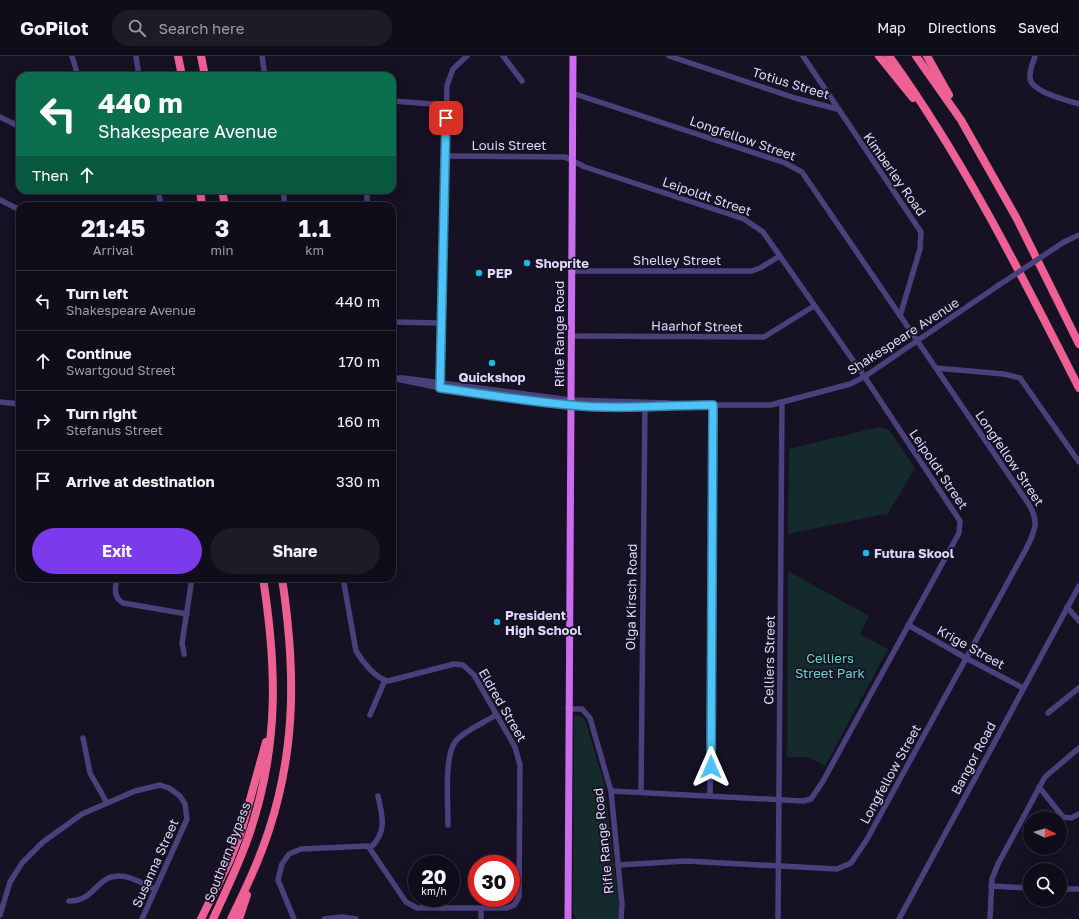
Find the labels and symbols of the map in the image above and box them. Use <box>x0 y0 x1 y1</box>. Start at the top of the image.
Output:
street label: Totius Street <box>750 64 832 102</box>
pin <box>429 101 463 135</box>
street label: Longfellow Street <box>688 112 798 164</box>
street label: Kimberley Road <box>860 129 930 219</box>
street label: Louis Street <box>471 137 547 153</box>
street label: Leipoldt Street <box>660 173 754 219</box>
street label: Shelley Street <box>633 252 721 268</box>
place label: Shoprite <box>535 255 589 271</box>
marker: Shoprite <box>522 258 532 268</box>
place label: PEP <box>487 265 513 281</box>
marker: PEP <box>474 268 484 278</box>
street label: Rifle Range Road <box>551 281 567 387</box>
street label: Shakespeare Avenue <box>844 294 962 378</box>
street label: Haarhof Street <box>651 317 743 335</box>
marker: Quickshop <box>487 358 497 368</box>
place label: Quickshop <box>458 369 526 385</box>
street label: Longfellow Street <box>972 407 1048 509</box>
street label: Leipoldt Street <box>906 426 972 512</box>
street label: Olga Kirsch Road <box>622 543 640 651</box>
place label: Futura Skool <box>874 545 955 561</box>
marker: Futura Skool <box>861 548 871 558</box>
place label: President High School <box>505 607 582 638</box>
street label: Celliers Street <box>760 615 778 705</box>
marker: President High School <box>492 617 502 627</box>
street label: Krige Street <box>934 622 1008 672</box>
park label: Celliers Street Park <box>795 650 866 681</box>
street label: Eldred Street <box>476 665 530 745</box>
street label: Bangor Road <box>947 719 999 797</box>
street label: Longfellow Street <box>856 721 924 827</box>
position arrow <box>690 746 732 788</box>
street label: Rifle Range Road <box>589 787 617 895</box>
street label: Southern Bypass <box>201 800 254 904</box>
north arrow <box>1023 811 1067 855</box>
street label: Susanna Street <box>128 816 182 910</box>
speed limit sign: 30 <box>468 855 520 907</box>

